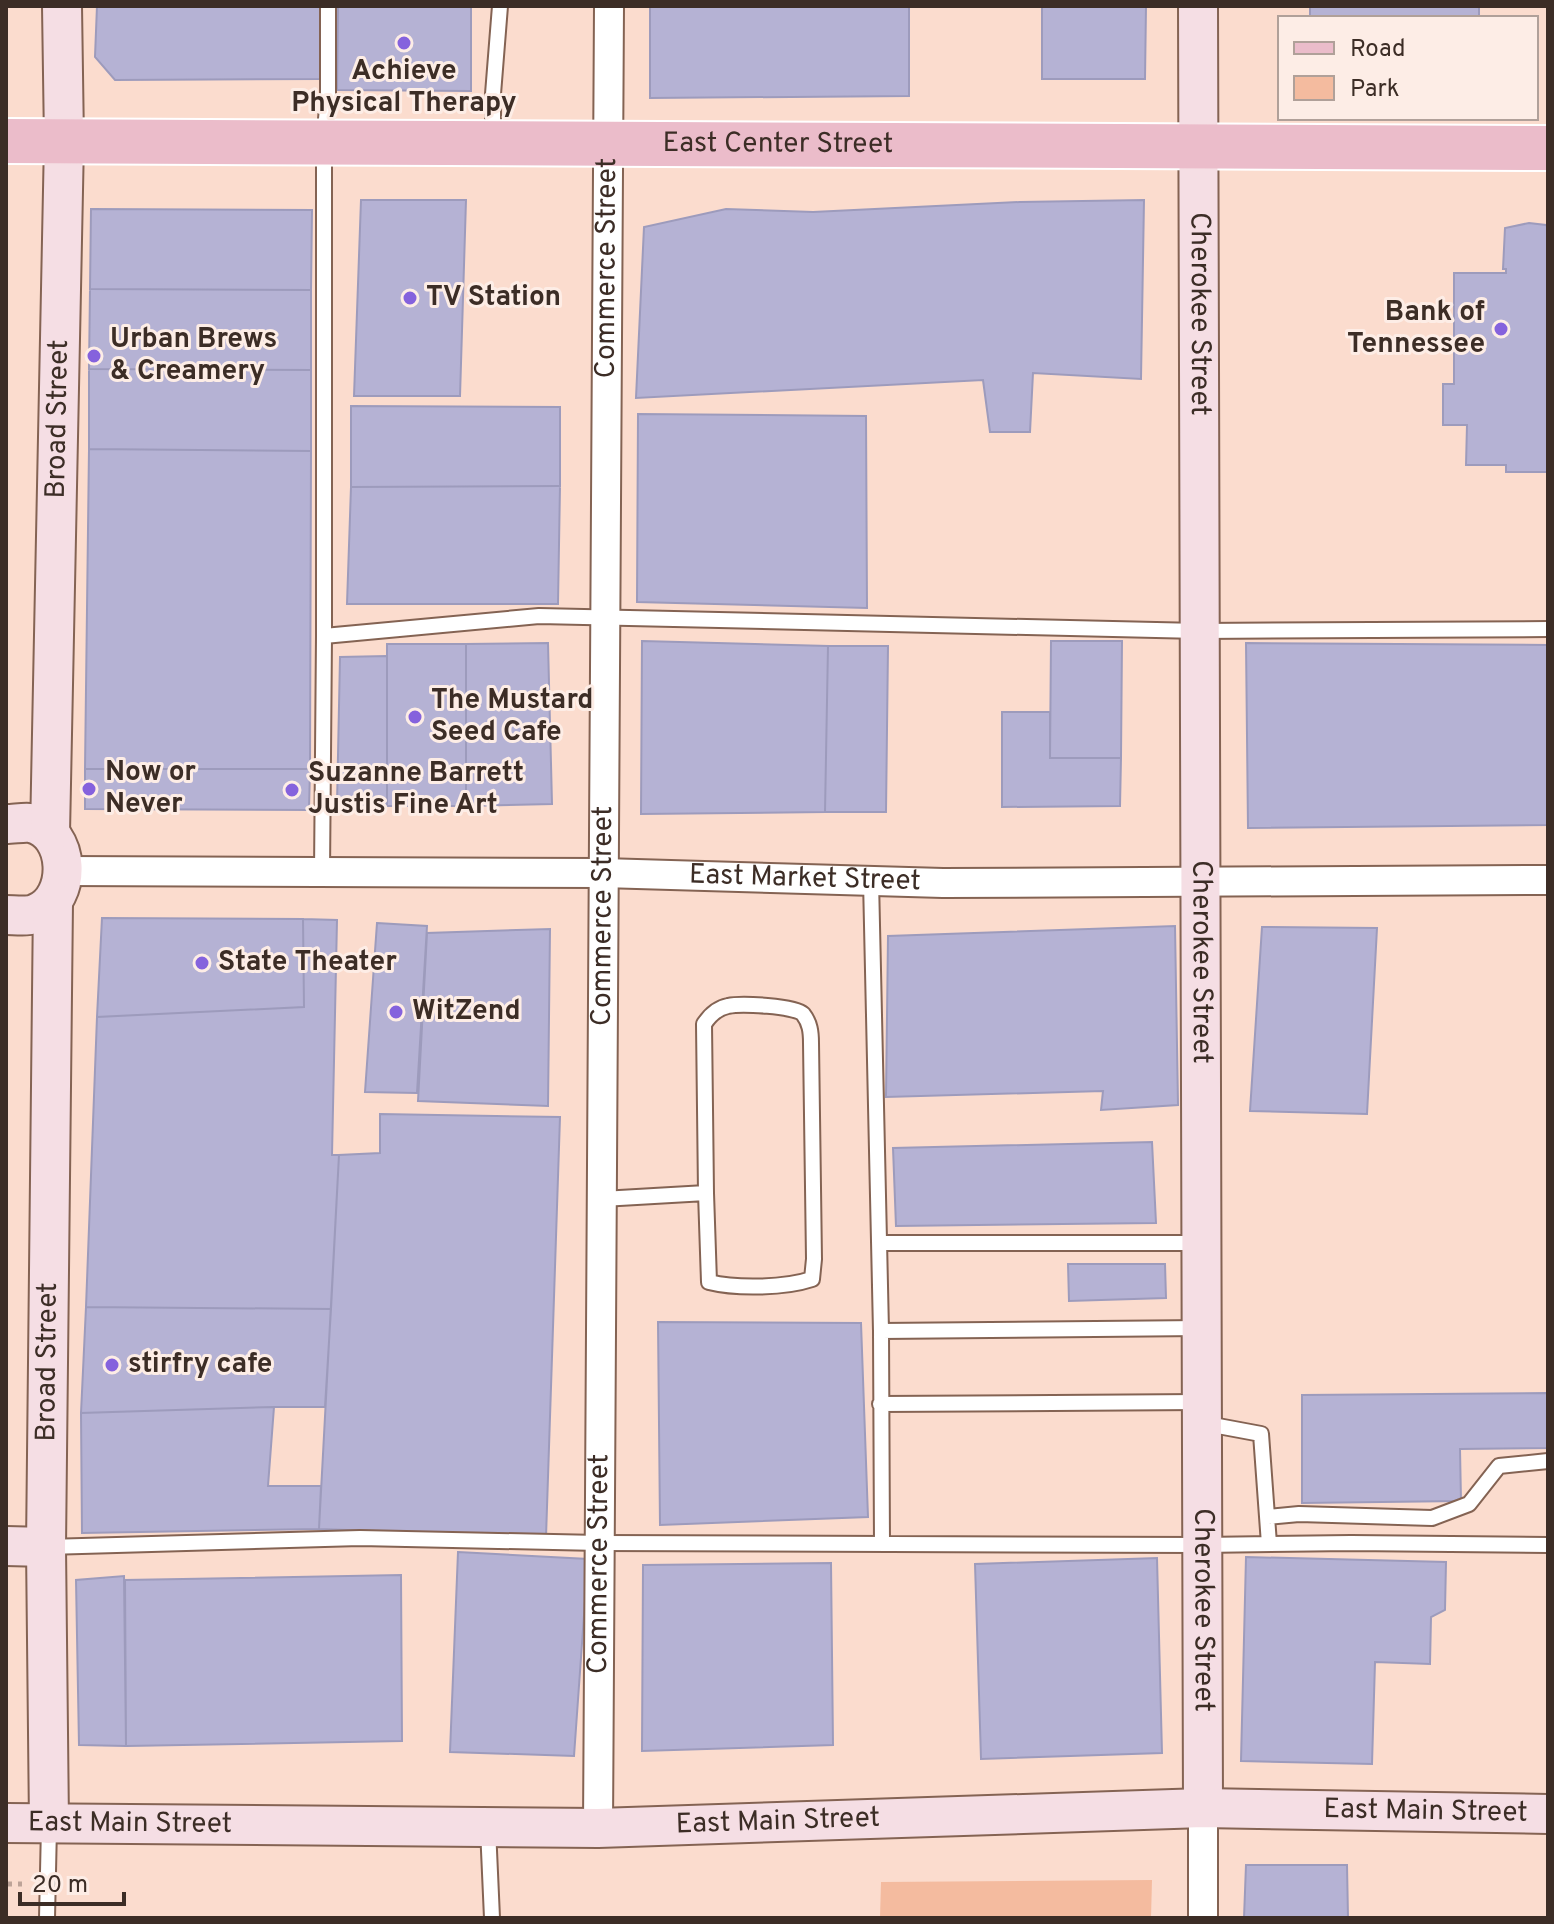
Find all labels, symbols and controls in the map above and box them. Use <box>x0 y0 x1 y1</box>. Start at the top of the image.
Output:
legend <box>1278 16 1538 120</box>
marker: Achieve Physical Therapy <box>395 34 413 52</box>
text: Road <box>1350 35 1406 65</box>
place label: Achieve Physical Therapy <box>291 54 517 122</box>
text: Park <box>1350 75 1400 105</box>
street label: East Center Street <box>663 126 893 163</box>
street label: Commerce Street <box>589 158 626 378</box>
street label: Cherokee Street <box>1181 212 1217 416</box>
place label: TV Station <box>426 280 561 316</box>
marker: TV Station <box>401 289 419 307</box>
place label: Bank of Tennessee <box>1347 295 1485 363</box>
marker: Bank of Tennessee <box>1492 320 1510 338</box>
place label: Urban Brews & Creamery <box>110 322 277 390</box>
street label: Broad Street <box>39 339 78 499</box>
marker: Urban Brews & Creamery <box>85 347 103 365</box>
place label: The Mustard Seed Cafe <box>431 683 593 751</box>
marker: The Mustard Seed Cafe <box>406 708 424 726</box>
place label: Now or Never <box>105 755 196 823</box>
place label: Suzanne Barrett Justis Fine Art <box>308 756 524 824</box>
marker: Now or Never <box>80 780 98 798</box>
marker: Suzanne Barrett Justis Fine Art <box>283 781 301 799</box>
street label: Commerce Street <box>585 806 622 1026</box>
street label: East Market Street <box>688 858 921 900</box>
street label: Cherokee Street <box>1182 860 1219 1064</box>
place label: State Theater <box>218 945 397 981</box>
marker: State Theater <box>193 954 211 972</box>
place label: WitZend <box>412 994 521 1030</box>
marker: WitZend <box>387 1003 405 1021</box>
street label: Broad Street <box>29 1282 67 1442</box>
place label: stirfry cafe <box>128 1347 272 1383</box>
marker: stirfry cafe <box>103 1356 121 1374</box>
street label: Commerce Street <box>581 1454 618 1674</box>
street label: Cherokee Street <box>1184 1508 1221 1712</box>
street label: East Main Street <box>1323 1792 1528 1832</box>
street label: East Main Street <box>675 1801 881 1843</box>
street label: East Main Street <box>28 1805 232 1843</box>
scale bar <box>20 1856 124 1906</box>
text: 20 m <box>32 1871 88 1901</box>

